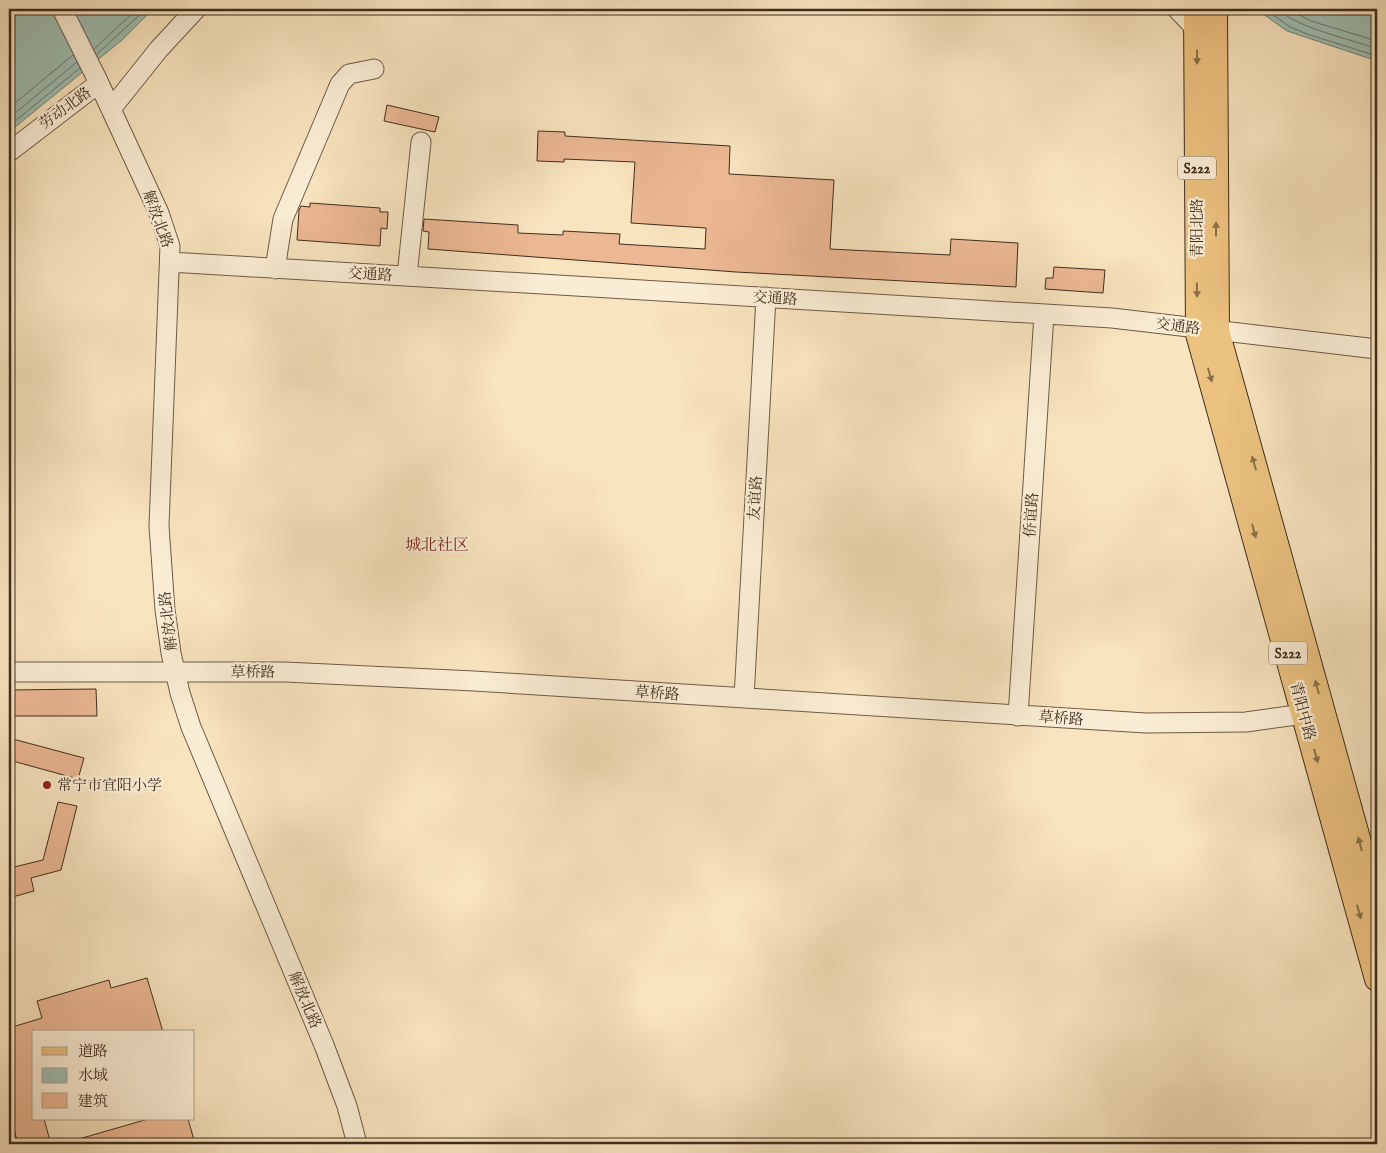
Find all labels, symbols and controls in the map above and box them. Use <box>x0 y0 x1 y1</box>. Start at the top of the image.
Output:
one-way arrow <box>1193 50 1201 66</box>
street label: 劳动北路 <box>35 83 95 134</box>
road number: S222 <box>1178 156 1216 180</box>
street label: 解放北路 <box>138 188 177 251</box>
street label: 青阳北路 <box>1188 198 1207 258</box>
one-way arrow <box>1212 221 1220 237</box>
street label: 交通路 <box>347 264 393 285</box>
one-way arrow <box>1193 282 1201 298</box>
street label: 交通路 <box>752 288 798 309</box>
street label: 交通路 <box>1154 314 1201 339</box>
one-way arrow <box>1206 368 1214 383</box>
one-way arrow <box>1250 455 1258 470</box>
street label: 友谊路 <box>745 475 766 521</box>
street label: 侨谊路 <box>1020 492 1043 538</box>
one-way arrow <box>1251 524 1259 539</box>
district label: 城北社区 <box>405 536 469 556</box>
street label: 解放北路 <box>155 590 182 652</box>
road number: S222 <box>1269 641 1307 664</box>
street label: 草桥路 <box>230 663 276 682</box>
one-way arrow <box>1312 679 1320 694</box>
street label: 青阳中路 <box>1286 680 1319 743</box>
street label: 草桥路 <box>634 682 680 705</box>
street label: 草桥路 <box>1038 707 1084 730</box>
one-way arrow <box>1312 748 1320 763</box>
place label: 常宁市宜阳小学 <box>57 776 162 795</box>
marker: 常宁市宜阳小学 <box>41 779 53 791</box>
one-way arrow <box>1355 836 1363 851</box>
one-way arrow <box>1355 905 1363 920</box>
street label: 解放北路 <box>284 969 325 1032</box>
legend <box>32 1030 195 1120</box>
text: 道路 <box>78 1042 108 1061</box>
text: 水域 <box>78 1066 108 1085</box>
text: 建筑 <box>78 1092 108 1111</box>

